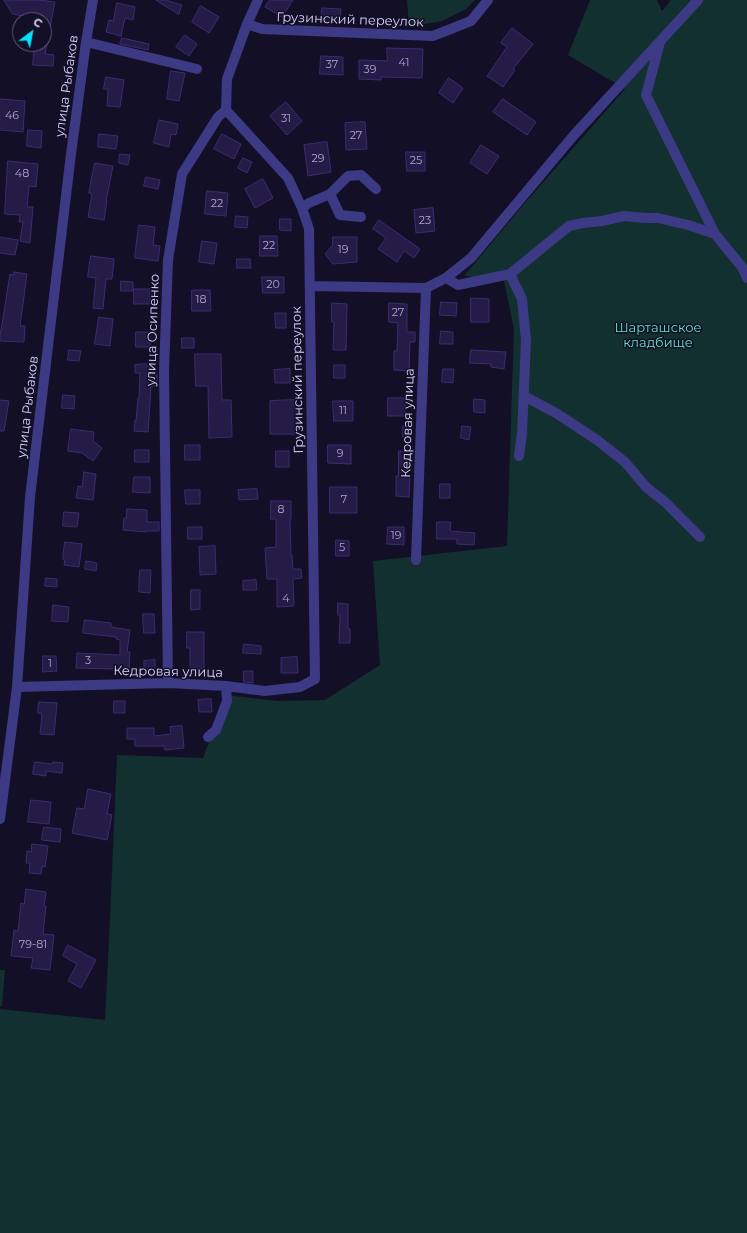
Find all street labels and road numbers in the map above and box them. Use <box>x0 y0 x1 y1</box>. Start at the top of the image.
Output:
street label: Грузинский переулок <box>276 10 424 30</box>
street label: улица Рыбаков <box>52 34 82 138</box>
street label: улица Осипенко <box>143 274 163 386</box>
street label: Грузинский переулок <box>289 306 307 454</box>
street label: улица Рыбаков <box>14 355 42 459</box>
street label: Кедровая улица <box>398 368 418 478</box>
street label: Кедровая улица <box>113 663 223 681</box>

